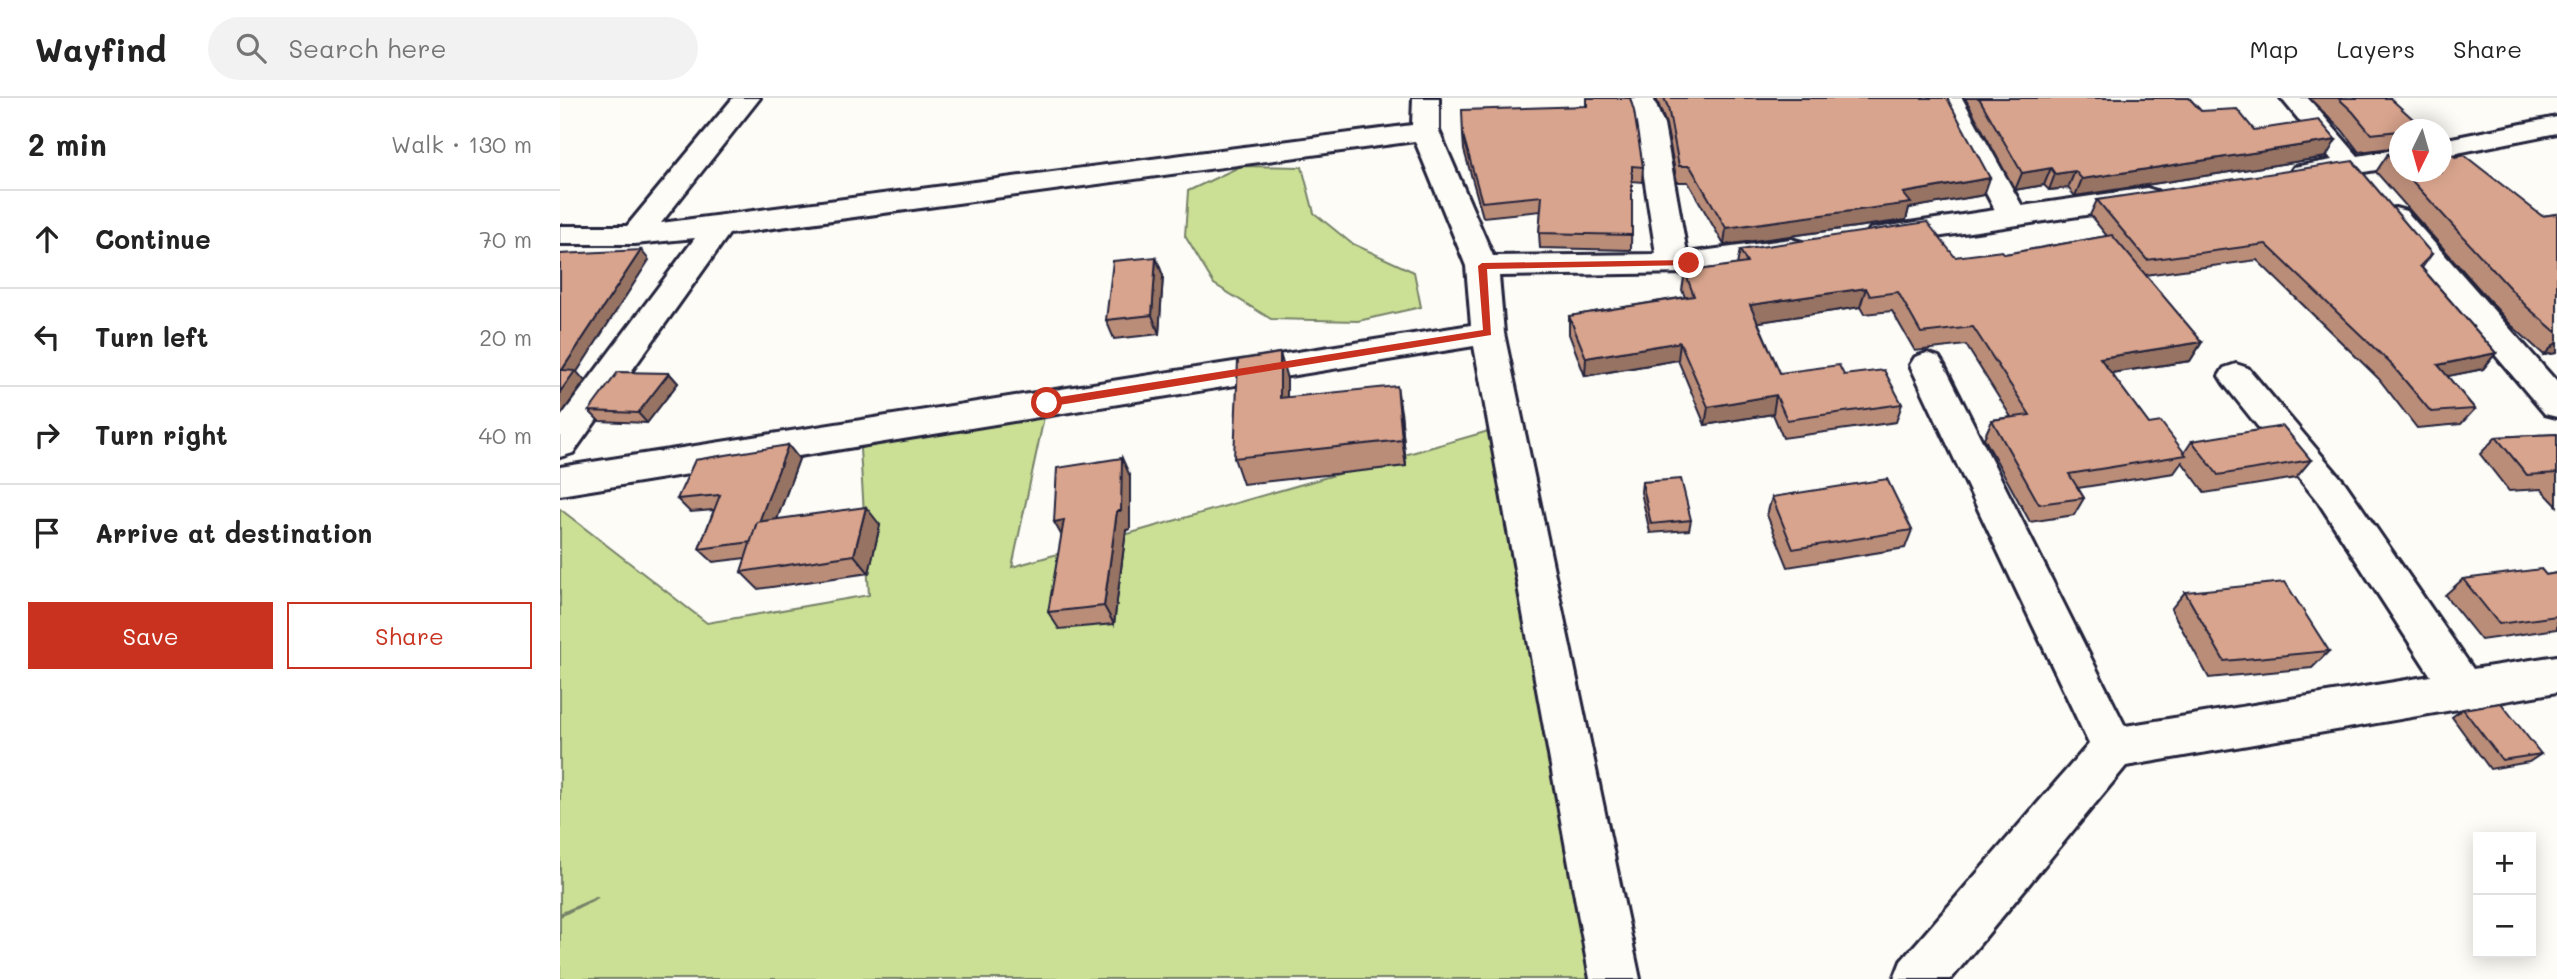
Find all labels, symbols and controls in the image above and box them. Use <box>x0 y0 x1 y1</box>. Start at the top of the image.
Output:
search box <box>208 17 698 80</box>
text: Wayfind <box>35 27 166 70</box>
icon: search <box>232 29 270 67</box>
text: Search here <box>288 31 447 65</box>
text: Map <box>2250 33 2298 64</box>
text: Layers <box>2336 33 2415 64</box>
text: Share <box>2453 33 2522 64</box>
north arrow <box>2389 119 2452 182</box>
text: 2 min <box>28 124 107 164</box>
text: Walk · 130 m <box>391 129 532 159</box>
icon: ahead <box>28 220 66 258</box>
text: Continue <box>95 222 211 256</box>
text: 70 m <box>479 224 532 254</box>
route end <box>1673 247 1704 278</box>
icon: left <box>28 318 66 356</box>
text: Turn left <box>95 320 208 354</box>
text: 20 m <box>479 322 532 352</box>
route start <box>1031 387 1062 418</box>
icon: right <box>28 416 66 454</box>
text: Turn right <box>95 418 228 452</box>
text: 40 m <box>479 420 532 450</box>
icon: arrive <box>28 514 66 552</box>
text: Arrive at destination <box>95 516 372 550</box>
button: Save <box>28 602 273 669</box>
button: Share <box>287 602 532 669</box>
map controls <box>2473 832 2536 958</box>
button: + <box>2473 832 2536 895</box>
button: − <box>2473 895 2536 958</box>

